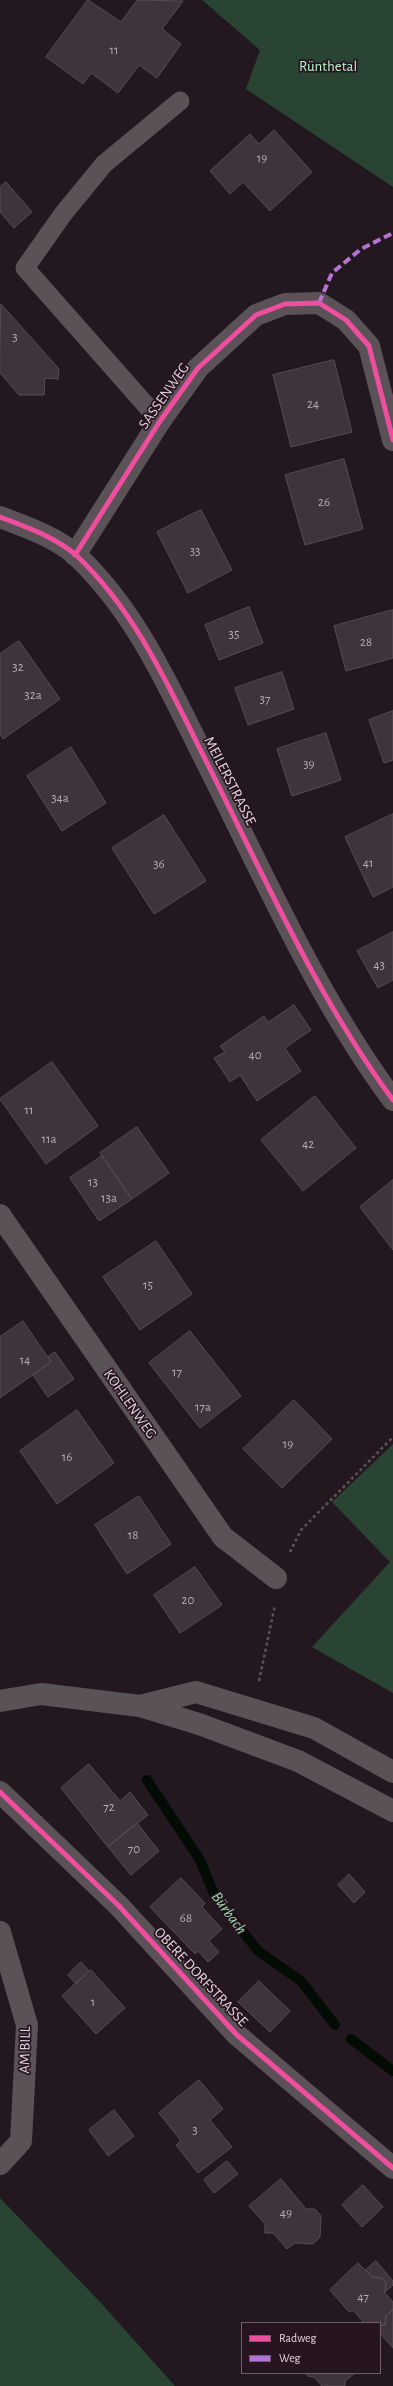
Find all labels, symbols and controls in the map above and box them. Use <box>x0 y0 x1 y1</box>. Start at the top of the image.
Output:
house number: 11 <box>110 42 118 58</box>
park label: Rünthetal <box>299 57 357 75</box>
house number: 19 <box>257 150 267 166</box>
house number: 3 <box>12 329 18 345</box>
street label: SASSENWEG <box>135 359 193 433</box>
house number: 24 <box>307 396 319 412</box>
house number: 26 <box>318 494 330 510</box>
house number: 33 <box>190 543 200 559</box>
house number: 35 <box>229 626 239 642</box>
house number: 28 <box>360 634 372 650</box>
house number: 32 <box>12 659 24 675</box>
house number: 32a <box>24 687 42 703</box>
house number: 37 <box>260 691 270 707</box>
street label: MEILERSTRASSE <box>200 733 260 829</box>
house number: 39 <box>303 756 315 772</box>
house number: 34a <box>51 790 69 806</box>
house number: 41 <box>363 855 373 871</box>
house number: 36 <box>153 856 165 872</box>
house number: 43 <box>373 957 385 973</box>
house number: 40 <box>248 1047 262 1063</box>
house number: 11 <box>25 1102 33 1118</box>
house number: 11a <box>42 1131 56 1147</box>
house number: 42 <box>302 1136 314 1152</box>
house number: 13 <box>88 1174 98 1190</box>
house number: 13a <box>101 1190 117 1206</box>
house number: 15 <box>143 1277 153 1293</box>
house number: 14 <box>20 1352 30 1368</box>
house number: 17 <box>172 1364 182 1380</box>
street label: KOHLENWEG <box>100 1366 160 1442</box>
house number: 17a <box>195 1399 211 1415</box>
house number: 19 <box>283 1436 293 1452</box>
house number: 16 <box>62 1449 72 1465</box>
house number: 18 <box>128 1527 138 1543</box>
house number: 20 <box>182 1592 194 1608</box>
house number: 72 <box>103 1799 115 1815</box>
house number: 70 <box>128 1841 140 1857</box>
water label: Bürbach <box>207 1888 251 1938</box>
house number: 68 <box>180 1910 192 1926</box>
street label: OBERE DORFSTRASSE <box>150 1924 252 2030</box>
house number: 1 <box>91 1994 95 2010</box>
street label: AM BILL <box>16 2026 34 2074</box>
house number: 3 <box>192 2122 198 2138</box>
house number: 49 <box>280 2205 292 2221</box>
house number: 47 <box>357 2289 369 2305</box>
legend <box>241 2322 381 2374</box>
text: Radweg <box>279 2332 316 2344</box>
text: Weg <box>279 2352 300 2364</box>

